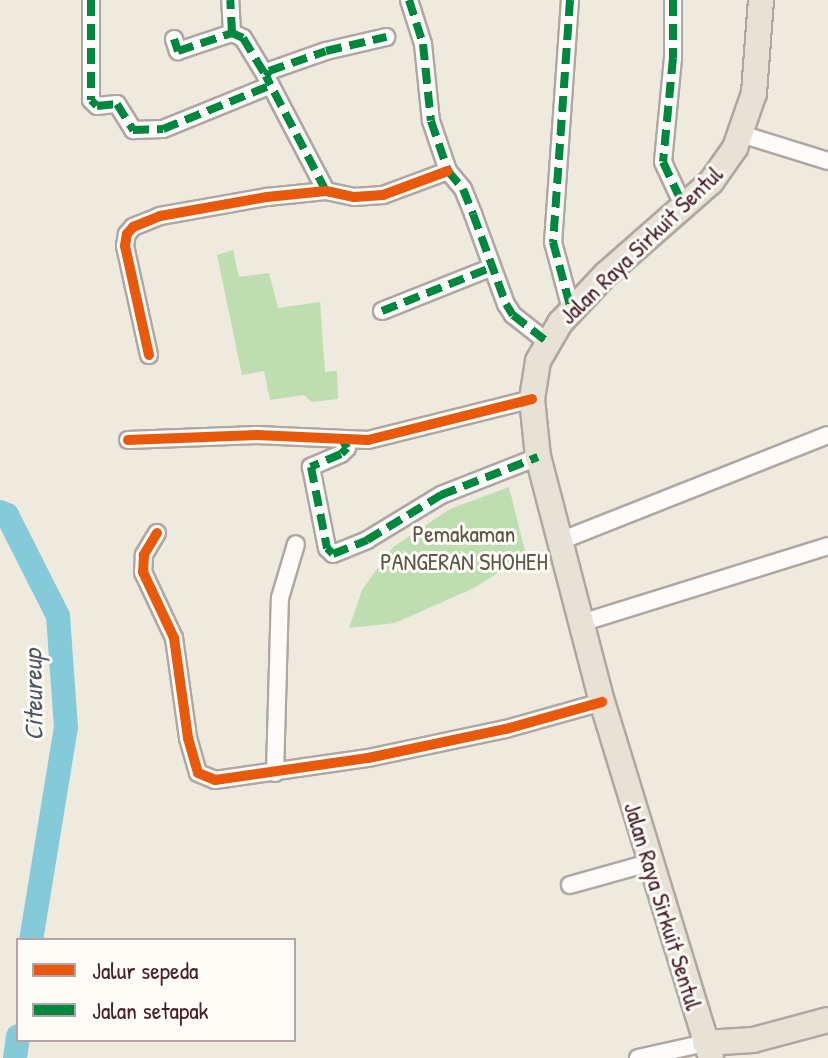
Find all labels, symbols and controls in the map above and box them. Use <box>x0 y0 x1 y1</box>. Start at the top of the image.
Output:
street label: Jalan Raya Sirkuit Sentul <box>553 160 729 330</box>
park label: Pemakaman PANGERAN SHOHEH <box>380 520 548 576</box>
water label: Citeureup <box>17 649 49 741</box>
street label: Jalan Raya Sirkuit Sentul <box>618 799 708 1013</box>
legend <box>16 938 296 1042</box>
text: Jalur sepeda <box>92 954 198 986</box>
text: Jalan setapak <box>92 994 209 1026</box>

